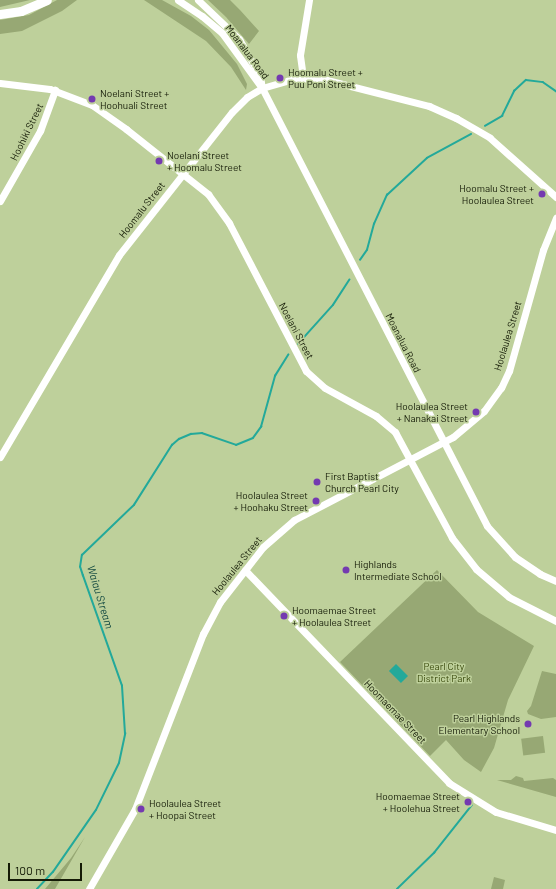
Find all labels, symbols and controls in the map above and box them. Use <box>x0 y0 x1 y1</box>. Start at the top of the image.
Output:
street label: Moanalua Road <box>223 22 271 82</box>
place label: Hoomalu Street + Puu Poni Street <box>288 66 363 90</box>
marker: Hoomalu Street + Puu Poni Street <box>275 73 285 83</box>
place label: Noelani Street + Hoohuali Street <box>100 87 169 110</box>
marker: Noelani Street + Hoohuali Street <box>87 94 97 104</box>
street label: Hoohiki Street <box>8 101 46 163</box>
place label: Noelani Street + Hoomalu Street <box>167 149 242 172</box>
marker: Noelani Street + Hoomalu Street <box>154 156 164 166</box>
street label: Hoomalu Street <box>116 180 168 240</box>
place label: Hoomalu Street + Hoolaulea Street <box>459 182 534 206</box>
marker: Hoomalu Street + Hoolaulea Street <box>537 189 547 199</box>
street label: Hoolaulea Street <box>492 300 524 372</box>
street label: Noelani Street <box>276 301 316 361</box>
street label: Moanalua Road <box>383 311 423 375</box>
place label: Hoolaulea Street + Nanakai Street <box>396 400 468 424</box>
marker: Hoolaulea Street + Nanakai Street <box>471 407 481 417</box>
place label: First Baptist Church Pearl City <box>325 470 399 494</box>
marker: First Baptist Church Pearl City <box>312 477 322 487</box>
place label: Hoolaulea Street + Hoohaku Street <box>233 489 308 512</box>
marker: Hoolaulea Street + Hoohaku Street <box>311 496 321 506</box>
street label: Hoolaulea Street <box>210 534 264 598</box>
place label: Highlands Intermediate School <box>354 558 441 582</box>
water label: Waiau Stream <box>84 564 116 630</box>
marker: Highlands Intermediate School <box>341 565 351 575</box>
place label: Hoomaemae Street + Hoolaulea Street <box>292 604 376 628</box>
marker: Hoomaemae Street + Hoolaulea Street <box>279 611 289 621</box>
park label: Pearl City District Park <box>417 660 471 684</box>
street label: Hoomaemae Street <box>361 678 429 746</box>
place label: Pearl Highlands Elementary School <box>439 712 520 736</box>
marker: Pearl Highlands Elementary School <box>523 719 533 729</box>
place label: Hoomaemae Street + Hoolehua Street <box>376 790 460 814</box>
place label: Hoolaulea Street + Hoopai Street <box>149 797 221 820</box>
marker: Hoomaemae Street + Hoolehua Street <box>463 797 473 807</box>
marker: Hoolaulea Street + Hoopai Street <box>136 804 146 814</box>
scale bar <box>10 855 84 881</box>
text: 100 m <box>15 863 45 877</box>

